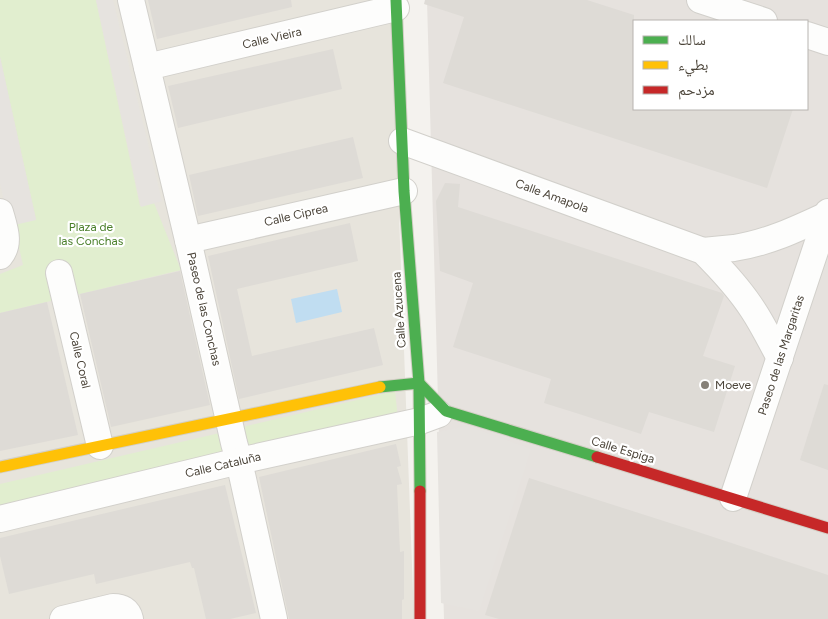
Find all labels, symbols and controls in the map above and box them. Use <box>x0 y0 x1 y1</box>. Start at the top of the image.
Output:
legend <box>633 20 808 110</box>
street label: Calle Vieira <box>241 24 303 52</box>
text: سالك <box>678 31 706 49</box>
text: بطيء <box>678 56 708 77</box>
text: مزدحم <box>678 81 715 100</box>
street label: Calle Amapola <box>514 176 590 216</box>
street label: Calle Ciprea <box>263 201 329 229</box>
park label: Plaza de las Conchas <box>59 220 124 248</box>
street label: Paseo de las Conchas <box>184 251 224 368</box>
street label: Calle Azucena <box>389 272 409 348</box>
street label: Paseo de las Margaritas <box>755 293 807 417</box>
street label: Calle Coral <box>67 330 93 390</box>
place label: Moeve <box>715 378 752 392</box>
marker: Moeve <box>699 379 711 391</box>
street label: Calle Espiga <box>590 434 656 466</box>
street label: Calle Cataluña <box>184 450 262 480</box>

